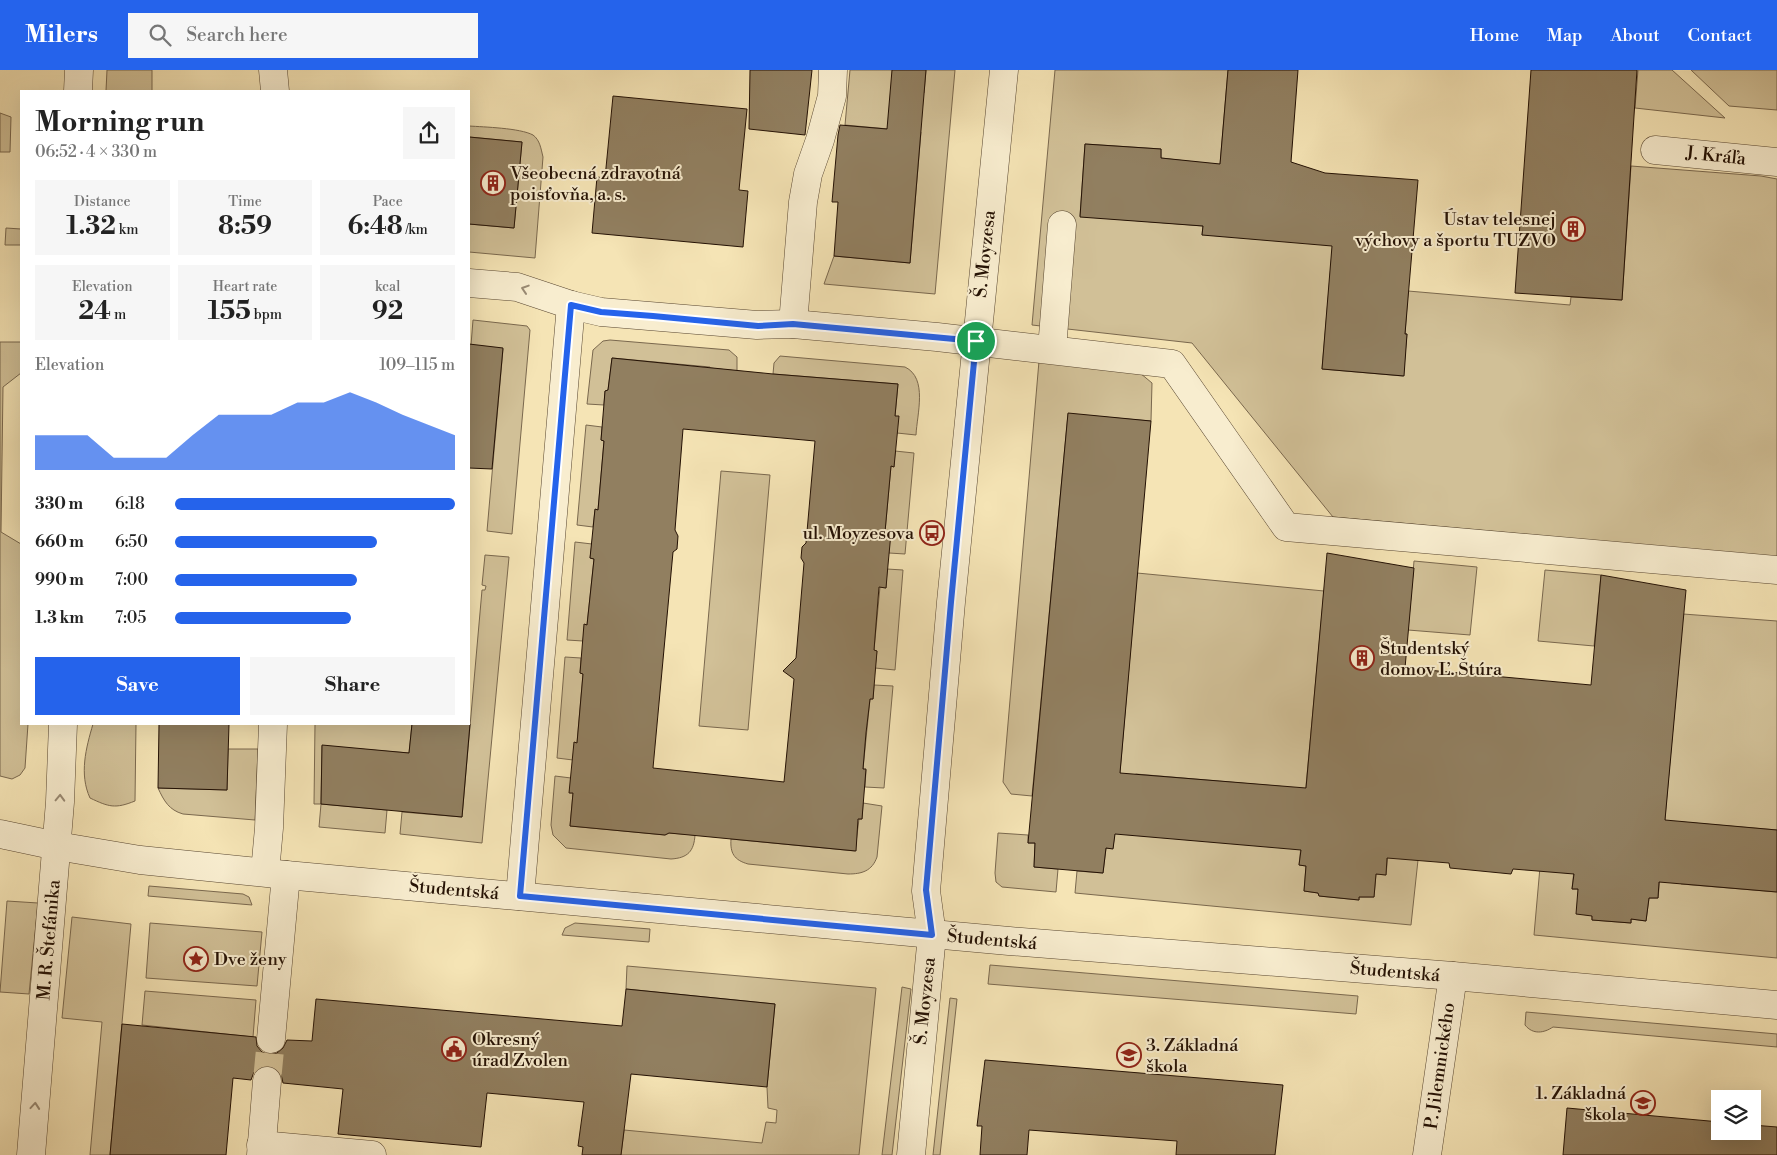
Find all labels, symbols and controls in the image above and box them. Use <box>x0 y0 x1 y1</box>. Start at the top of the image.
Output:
search box <box>128 13 478 58</box>
text: Milers <box>25 20 98 50</box>
icon: search <box>146 21 174 49</box>
text: Search here <box>186 23 288 47</box>
text: Home <box>1470 24 1519 47</box>
text: Map <box>1547 24 1583 47</box>
text: About <box>1611 24 1660 47</box>
text: Contact <box>1688 24 1752 47</box>
text: Morning run <box>35 105 204 140</box>
button: share <box>403 107 455 159</box>
street label: J. Kráľa <box>1684 141 1748 171</box>
text: 06:52 · 4 × 330 m <box>35 142 157 162</box>
place label: Všeobecná zdravotná poisťovňa, a. s. <box>509 162 682 206</box>
building icon: Všeobecná zdravotná poisťovňa, a. s. <box>480 170 506 196</box>
text: Distance <box>74 193 131 211</box>
text: Time <box>228 193 262 211</box>
text: Pace <box>373 193 403 211</box>
street label: Š. Moyzesa <box>969 208 1001 299</box>
place label: Ústav telesnej výchovy a športu TUZVO <box>1354 208 1556 252</box>
text: 1.32 <box>66 211 116 242</box>
text: 8:59 <box>218 211 272 242</box>
text: 6:48 <box>347 211 403 242</box>
building icon: Ústav telesnej výchovy a športu TUZVO <box>1560 216 1586 242</box>
text: km <box>116 221 138 239</box>
text: /km <box>403 221 428 239</box>
text: Elevation <box>72 278 133 296</box>
text: Heart rate <box>213 278 277 296</box>
text: kcal <box>375 278 400 296</box>
one-way arrow <box>521 285 530 295</box>
text: 24 <box>78 296 111 327</box>
text: 155 <box>208 296 251 327</box>
text: 92 <box>372 296 403 327</box>
text: m <box>111 306 126 324</box>
text: bpm <box>251 306 282 324</box>
pin <box>955 320 997 362</box>
icon: arrive <box>962 327 990 355</box>
text: Elevation <box>35 355 104 375</box>
text: 109–115 m <box>379 355 455 375</box>
text: 330 m <box>35 494 83 514</box>
text: 6:18 <box>115 494 145 514</box>
bus stop icon: ul. Moyzesova <box>919 520 945 546</box>
place label: ul. Moyzesova <box>803 522 915 545</box>
text: 660 m <box>35 532 84 552</box>
text: 6:50 <box>115 532 148 552</box>
text: 990 m <box>35 570 84 590</box>
text: 7:00 <box>115 570 148 590</box>
text: 1.3 km <box>35 608 84 628</box>
text: 7:05 <box>115 608 146 628</box>
place label: Študentský domov Ľ. Štúra <box>1380 637 1503 681</box>
building icon: Študentský domov Ľ. Štúra <box>1349 645 1375 671</box>
button: Save <box>35 657 240 715</box>
button: Share <box>250 657 455 715</box>
one-way arrow <box>55 793 66 801</box>
street label: Študentská <box>408 875 501 905</box>
street label: M. R. Štefánika <box>32 878 66 1001</box>
street label: Študentská <box>946 925 1039 955</box>
place icon: Dve ženy <box>183 946 209 972</box>
place label: Dve ženy <box>214 948 287 971</box>
street label: Š. Moyzesa <box>909 955 941 1046</box>
street label: Študentská <box>1349 957 1442 987</box>
street label: P. Jilemnického <box>1420 1001 1460 1131</box>
place label: Okresný úrad Zvolen <box>472 1028 568 1072</box>
place label: 3. Základná škola <box>1146 1034 1239 1078</box>
public building icon: Okresný úrad Zvolen <box>441 1036 467 1062</box>
school or university icon: 3. Základná škola <box>1116 1042 1142 1068</box>
place label: 1. Základná škola <box>1535 1082 1627 1126</box>
school or university icon: 1. Základná škola <box>1630 1090 1656 1116</box>
map controls <box>1711 1090 1761 1140</box>
button: layers <box>1711 1090 1761 1140</box>
one-way arrow <box>29 1102 40 1110</box>

